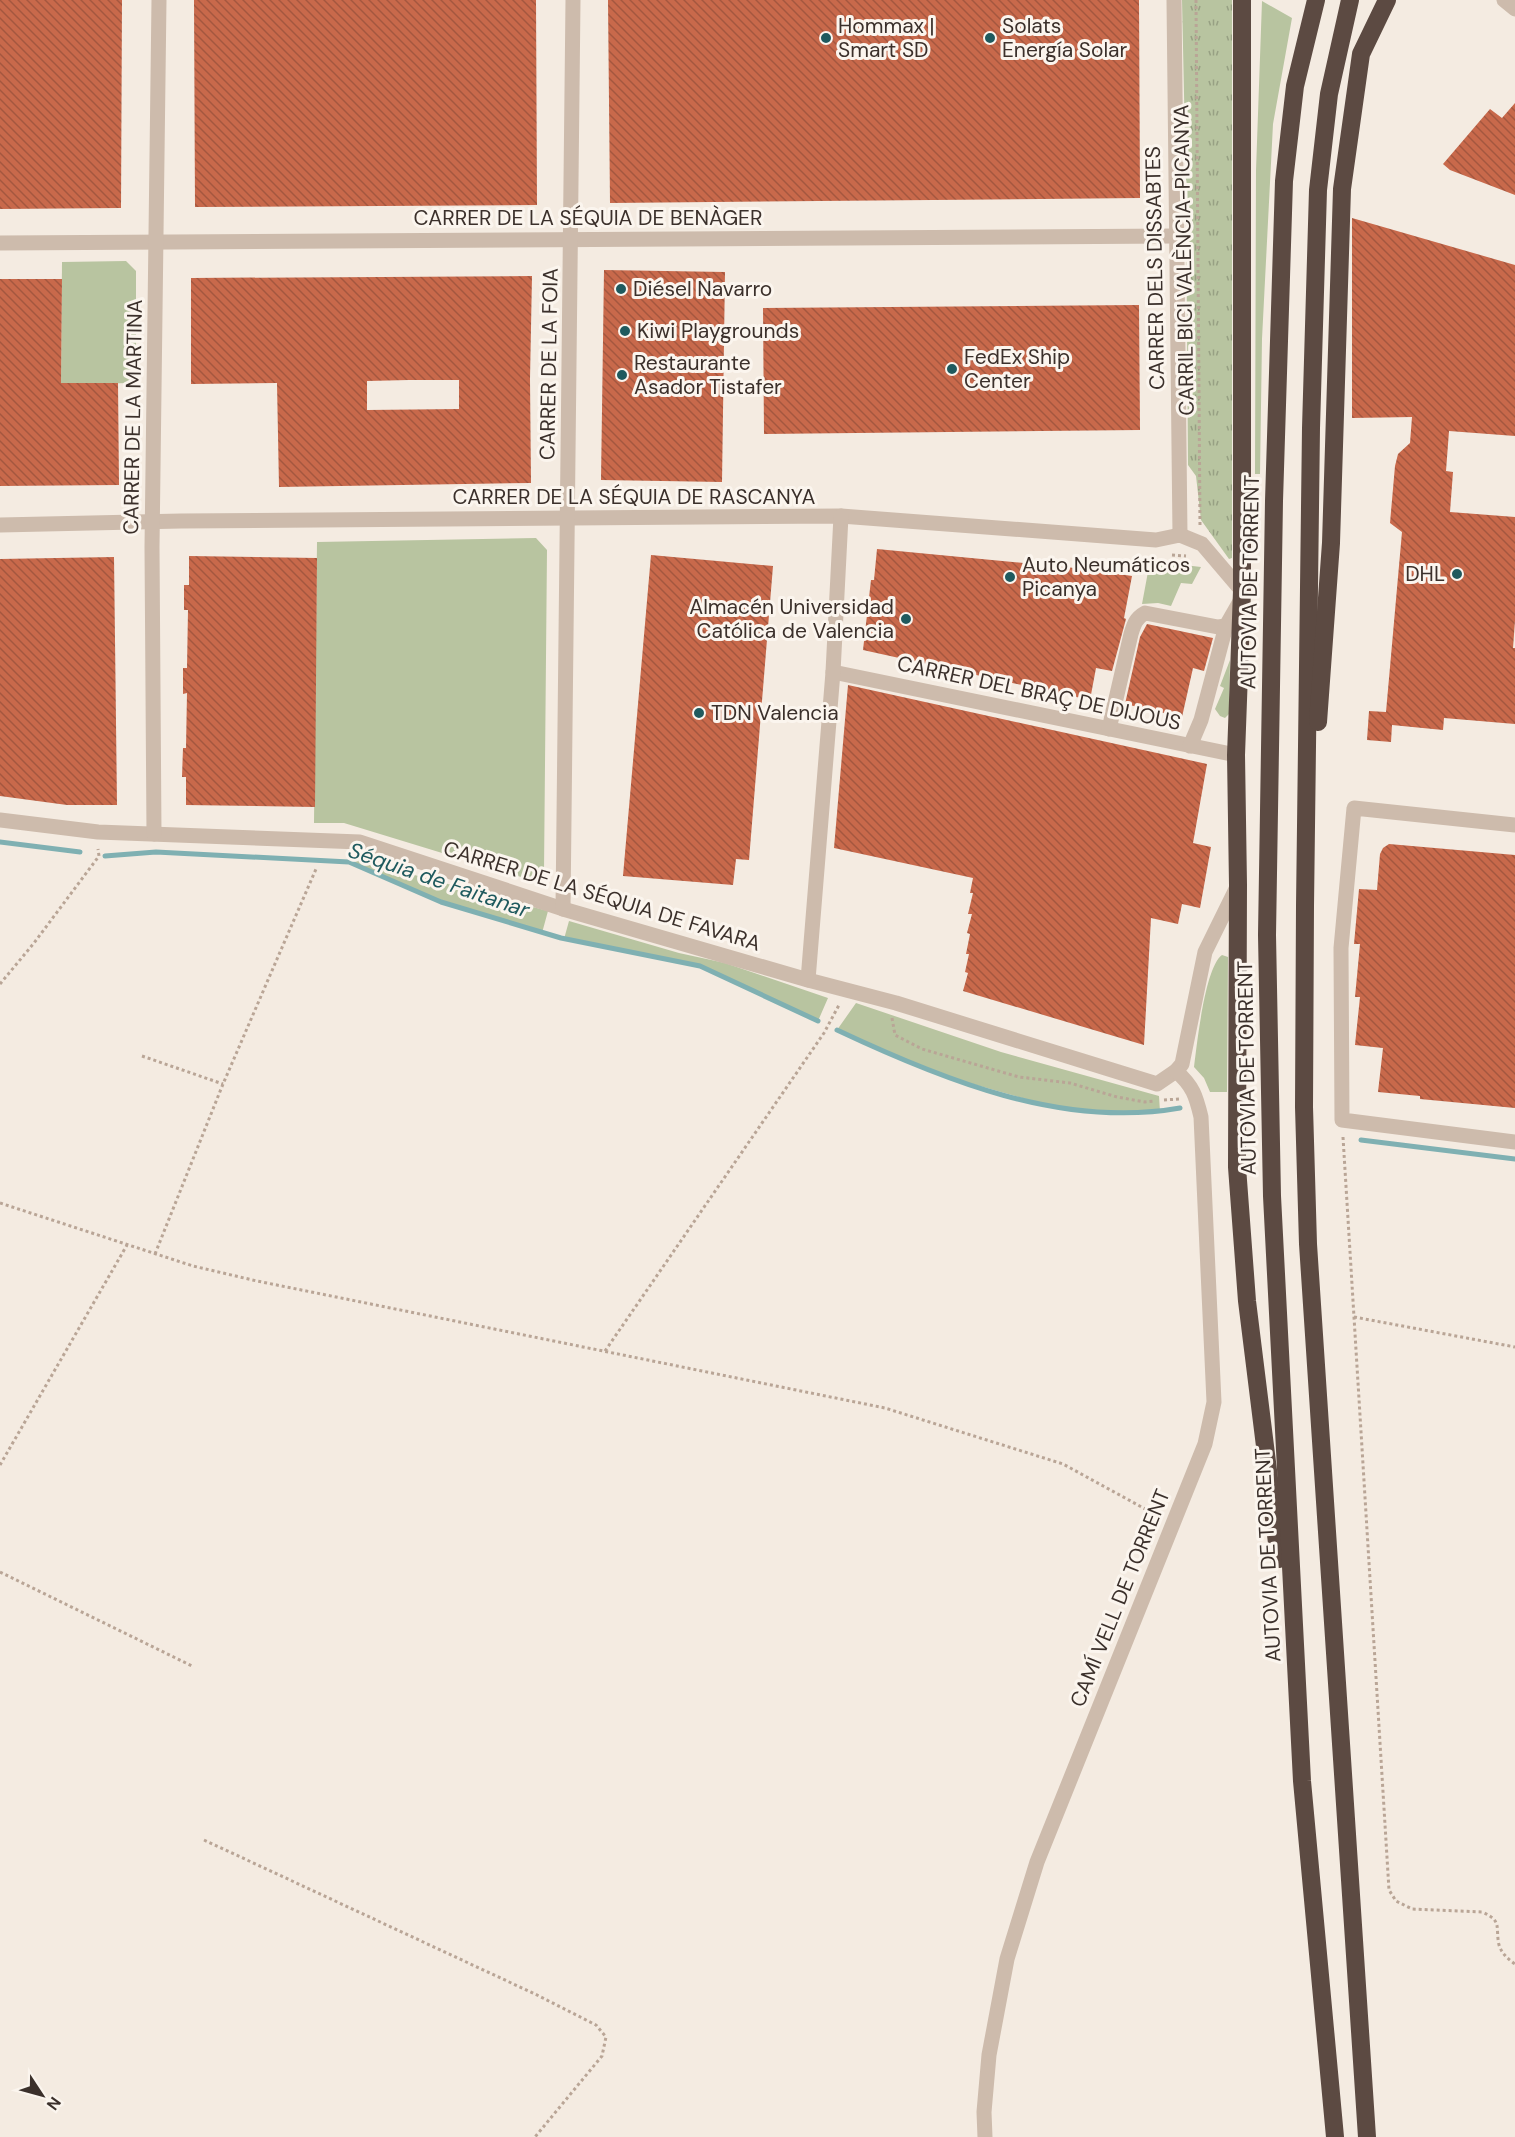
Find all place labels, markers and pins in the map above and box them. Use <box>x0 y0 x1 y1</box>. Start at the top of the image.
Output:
place label: Hommax | Smart SD <box>838 12 935 64</box>
place label: Solats Energía Solar <box>1002 12 1128 64</box>
marker: Hommax | Smart SD <box>819 31 833 45</box>
marker: Solats Energía Solar <box>983 31 997 45</box>
place label: Diésel Navarro <box>633 275 772 303</box>
marker: Diésel Navarro <box>614 282 628 296</box>
place label: Kiwi Playgrounds <box>637 317 799 345</box>
marker: Kiwi Playgrounds <box>618 324 632 338</box>
place label: FedEx Ship Center <box>964 343 1070 395</box>
place label: Restaurante Asador Tistafer <box>634 349 782 401</box>
marker: FedEx Ship Center <box>945 362 959 376</box>
marker: Restaurante Asador Tistafer <box>615 368 629 382</box>
place label: Auto Neumáticos Picanya <box>1022 551 1190 603</box>
place label: DHL <box>1405 560 1445 588</box>
marker: DHL <box>1450 567 1464 581</box>
marker: Auto Neumáticos Picanya <box>1003 570 1017 584</box>
place label: Almacén Universidad Católica de Valencia <box>689 593 894 645</box>
marker: Almacén Universidad Católica de Valencia <box>899 612 913 626</box>
place label: TDN Valencia <box>711 699 839 727</box>
marker: TDN Valencia <box>692 706 706 720</box>

